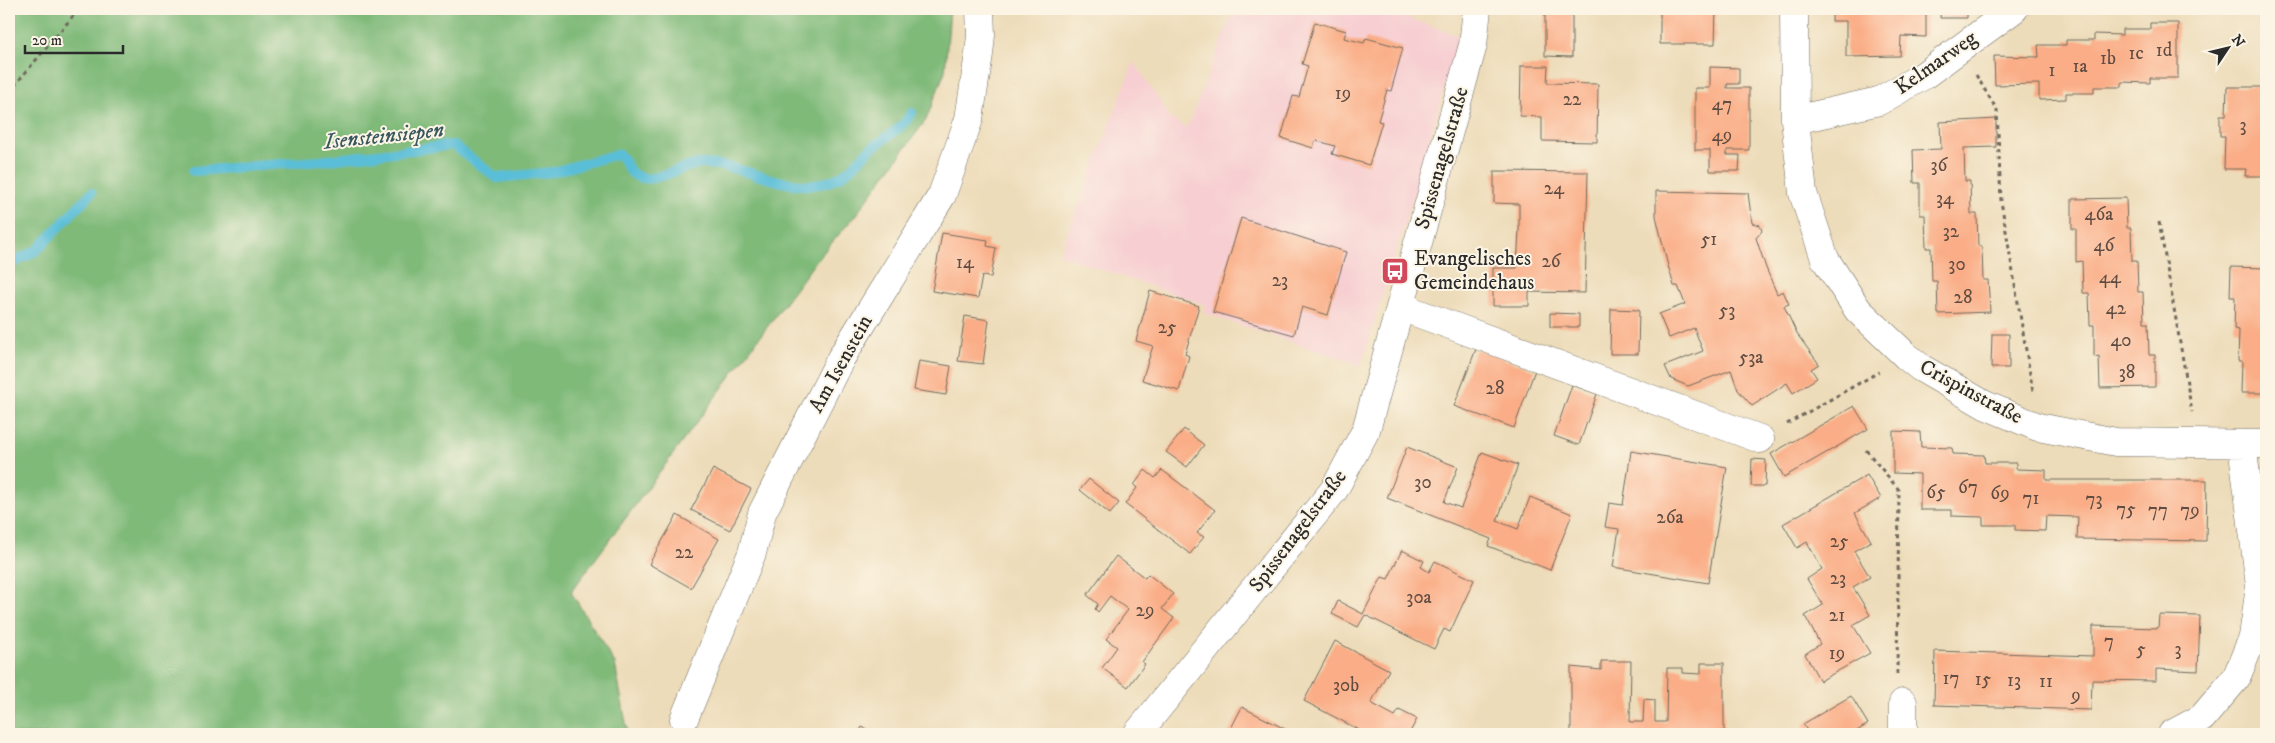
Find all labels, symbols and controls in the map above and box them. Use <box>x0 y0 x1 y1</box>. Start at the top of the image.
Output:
scale bar <box>25 22 122 54</box>
north arrow <box>2202 22 2252 72</box>
street label: Kelmarweg <box>1890 25 1983 101</box>
text: 20 m <box>32 31 62 50</box>
text: N <box>2227 31 2249 51</box>
house number: 1d <box>2156 39 2173 62</box>
house number: 1c <box>2128 42 2144 65</box>
house number: 1b <box>2100 47 2116 70</box>
house number: 1a <box>2072 55 2088 78</box>
house number: 1 <box>2049 59 2056 82</box>
house number: 19 <box>1335 82 1351 105</box>
street label: Spissenagelstraße <box>1409 84 1475 232</box>
house number: 22 <box>1563 88 1582 111</box>
house number: 47 <box>1712 93 1732 116</box>
house number: 3 <box>2239 114 2247 137</box>
water label: Isensteinsiepen <box>321 116 445 156</box>
house number: 49 <box>1712 124 1732 147</box>
house number: 36 <box>1931 154 1949 177</box>
house number: 24 <box>1544 177 1565 200</box>
house number: 34 <box>1936 187 1955 210</box>
house number: 46a <box>2085 203 2113 226</box>
house number: 32 <box>1943 220 1960 243</box>
house number: 51 <box>1701 228 1717 251</box>
house number: 46 <box>2094 234 2116 257</box>
place label: Evangelisches Gemeindehaus <box>1414 246 1534 296</box>
house number: 26 <box>1541 250 1562 273</box>
house number: 14 <box>956 251 975 274</box>
house number: 30 <box>1948 253 1966 276</box>
bus stop icon: Evangelisches Gemeindehaus <box>1380 256 1410 286</box>
house number: 44 <box>2099 266 2122 289</box>
house number: 23 <box>1272 269 1288 292</box>
house number: 28 <box>1954 286 1972 309</box>
house number: 42 <box>2106 297 2127 320</box>
house number: 53 <box>1719 299 1735 322</box>
street label: Am Isenstein <box>803 311 879 417</box>
house number: 25 <box>1158 316 1177 339</box>
house number: 40 <box>2110 329 2132 352</box>
house number: 53a <box>1739 346 1763 369</box>
street label: Crispinstraße <box>1915 354 2027 430</box>
house number: 38 <box>2119 361 2135 384</box>
house number: 28 <box>1486 377 1504 400</box>
street label: Spissenagelstraße <box>1243 464 1353 597</box>
house number: 30 <box>1414 471 1432 494</box>
house number: 67 <box>1958 476 1978 499</box>
house number: 65 <box>1926 481 1946 504</box>
house number: 69 <box>1990 482 2010 505</box>
house number: 71 <box>2023 487 2040 510</box>
house number: 73 <box>2085 488 2103 511</box>
house number: 75 <box>2116 498 2136 521</box>
house number: 77 <box>2148 499 2168 522</box>
house number: 79 <box>2180 499 2200 522</box>
house number: 26a <box>1656 506 1684 529</box>
house number: 25 <box>1830 530 1849 553</box>
house number: 22 <box>675 541 694 564</box>
house number: 23 <box>1830 567 1846 590</box>
house number: 30a <box>1406 586 1432 609</box>
house number: 29 <box>1136 599 1154 622</box>
house number: 21 <box>1829 604 1845 627</box>
house number: 7 <box>2104 630 2114 653</box>
house number: 5 <box>2136 638 2146 661</box>
house number: 3 <box>2174 638 2182 661</box>
house number: 19 <box>1829 642 1845 665</box>
house number: 17 <box>1943 667 1960 690</box>
house number: 15 <box>1975 668 1992 691</box>
house number: 13 <box>2007 669 2021 692</box>
house number: 11 <box>2039 670 2053 693</box>
house number: 30b <box>1333 674 1359 697</box>
house number: 9 <box>2070 684 2081 707</box>

